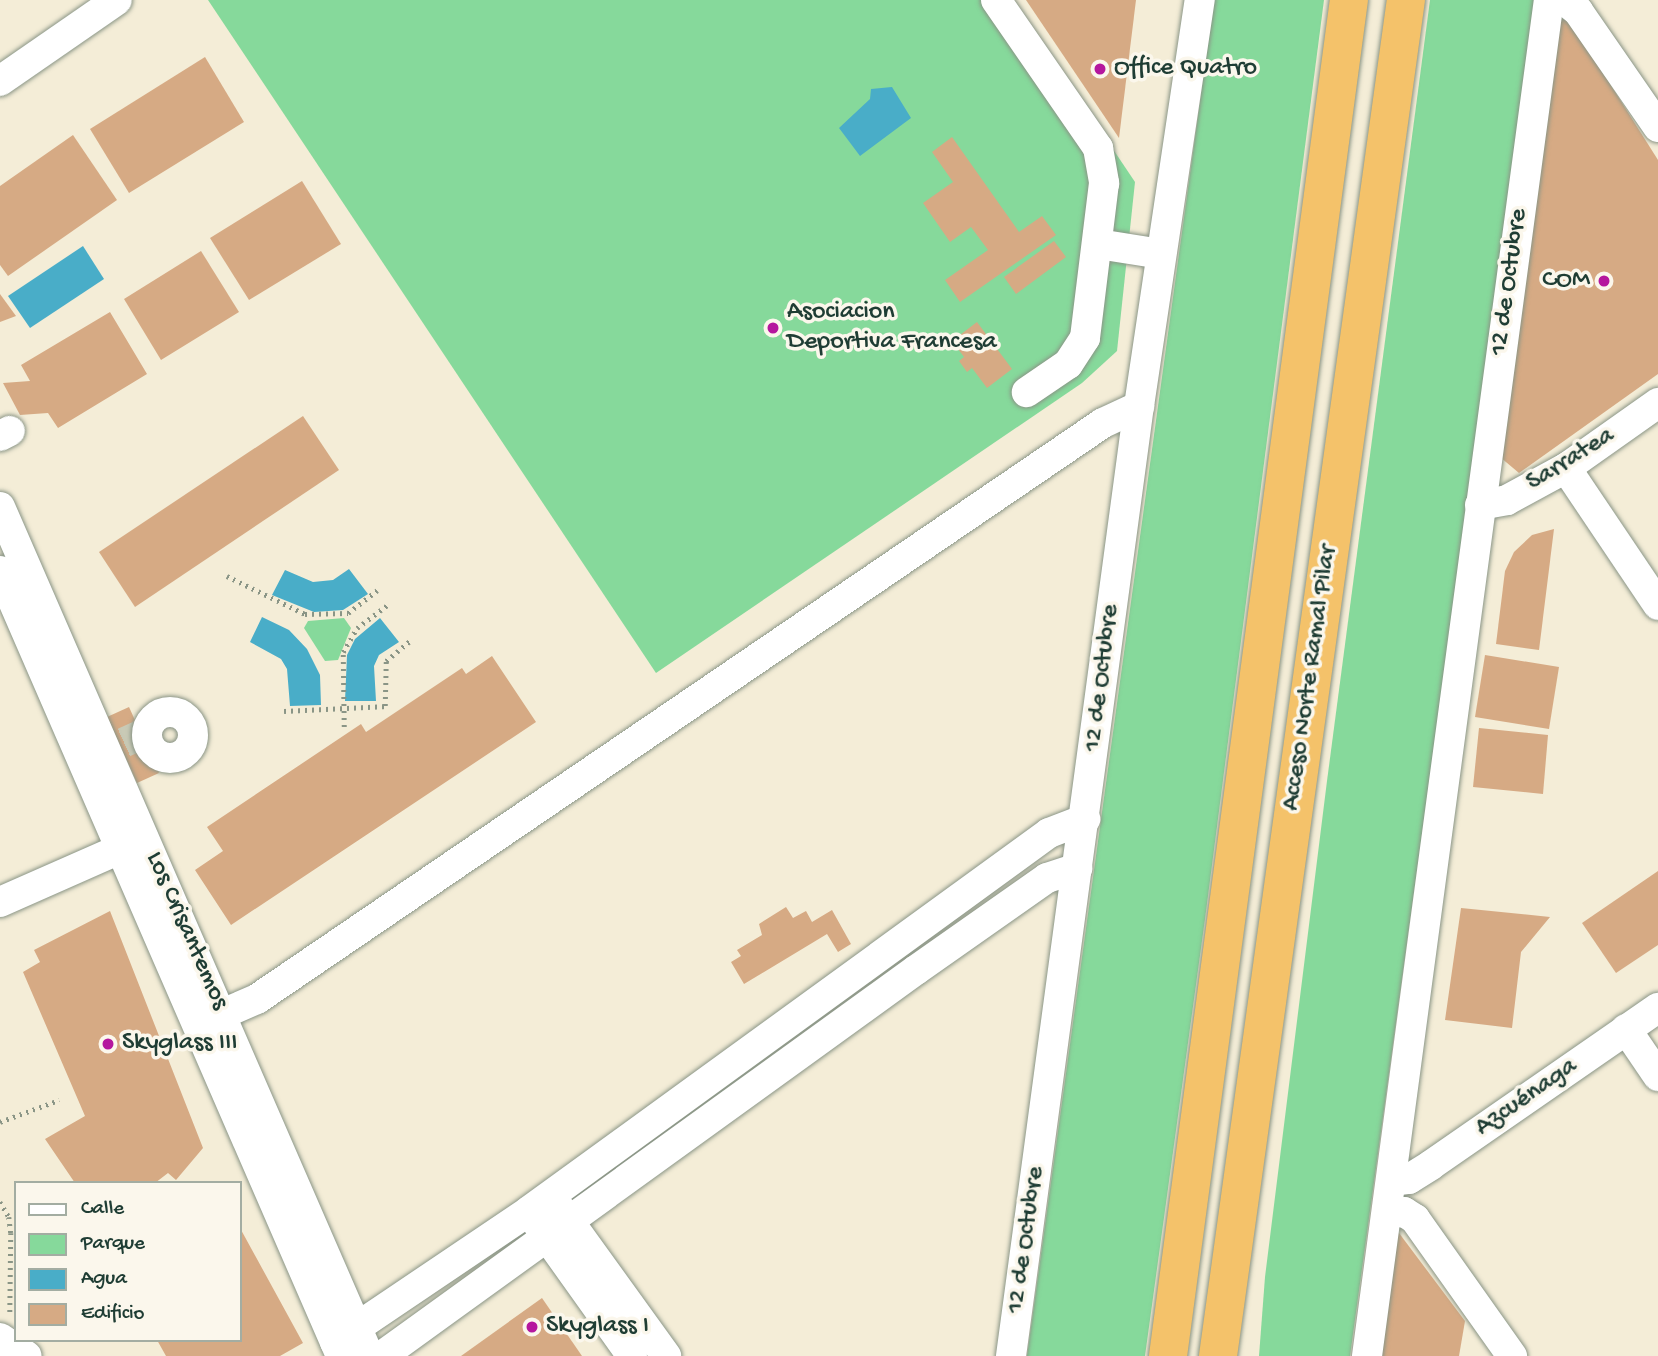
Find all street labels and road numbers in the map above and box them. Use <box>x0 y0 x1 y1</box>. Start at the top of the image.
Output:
street label: 12 de Octubre <box>1484 207 1536 357</box>
street label: Sarratea <box>1521 421 1621 499</box>
street label: Acceso Norte Ramal Pilar <box>1277 543 1345 813</box>
street label: 12 de Octubre <box>1079 603 1127 753</box>
street label: Los Crisantemos <box>137 847 235 1015</box>
street label: Azcuénaga <box>1470 1052 1584 1144</box>
street label: 12 de Octubre <box>1001 1165 1053 1315</box>

